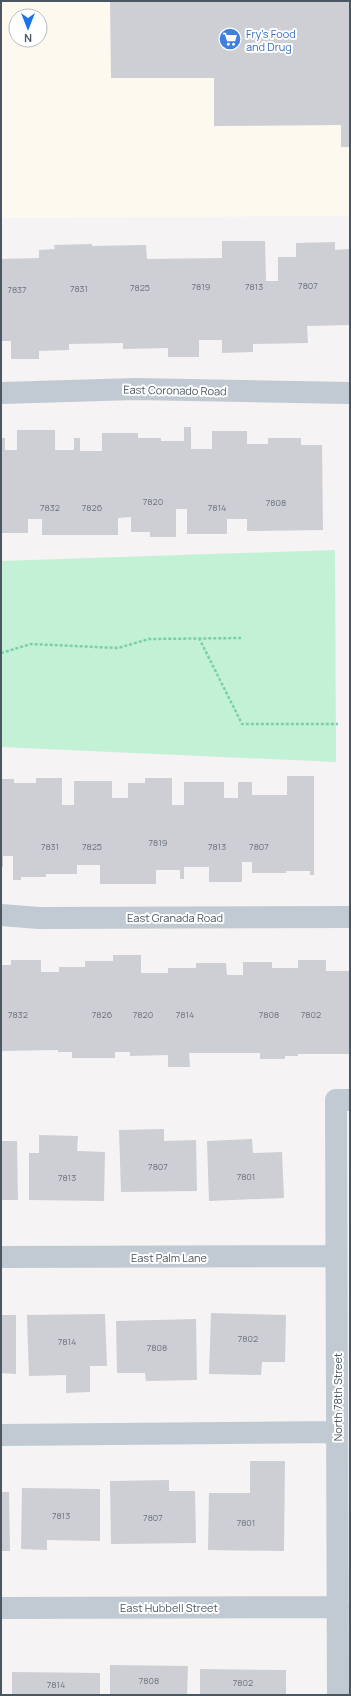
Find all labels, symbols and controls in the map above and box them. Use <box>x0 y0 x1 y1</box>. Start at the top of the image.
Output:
north arrow <box>8 8 48 48</box>
supermarket icon: Fry's Food and Drug <box>217 26 243 52</box>
place label: Fry's Food and Drug <box>246 26 296 54</box>
text: N <box>24 31 32 46</box>
house number: 7807 <box>298 279 318 292</box>
house number: 7819 <box>192 280 210 293</box>
house number: 7813 <box>245 280 263 293</box>
house number: 7825 <box>130 281 150 294</box>
house number: 7831 <box>70 282 88 295</box>
house number: 7837 <box>7 283 27 296</box>
street label: East Coronado Road <box>123 382 227 398</box>
house number: 7820 <box>143 495 163 508</box>
house number: 7808 <box>266 496 286 509</box>
house number: 7832 <box>40 501 60 514</box>
house number: 7826 <box>82 501 103 514</box>
house number: 7814 <box>208 501 226 514</box>
house number: 7819 <box>149 836 167 849</box>
house number: 7831 <box>41 840 59 853</box>
house number: 7825 <box>82 840 102 853</box>
house number: 7813 <box>208 840 226 853</box>
house number: 7807 <box>249 840 269 853</box>
street label: East Granada Road <box>127 910 223 925</box>
house number: 7832 <box>8 1008 28 1021</box>
house number: 7826 <box>92 1008 113 1021</box>
house number: 7820 <box>133 1008 153 1021</box>
house number: 7814 <box>176 1008 194 1021</box>
house number: 7808 <box>259 1008 279 1021</box>
house number: 7802 <box>301 1008 321 1021</box>
house number: 7807 <box>148 1160 168 1173</box>
house number: 7801 <box>237 1170 255 1183</box>
house number: 7813 <box>58 1171 76 1184</box>
street label: East Palm Lane <box>131 1250 208 1265</box>
house number: 7802 <box>238 1332 258 1345</box>
house number: 7814 <box>58 1335 76 1348</box>
house number: 7808 <box>147 1341 167 1354</box>
street label: North 78th Street <box>330 1353 345 1441</box>
house number: 7813 <box>52 1509 70 1522</box>
house number: 7807 <box>143 1511 163 1524</box>
house number: 7801 <box>237 1516 255 1529</box>
street label: East Hubbell Street <box>120 1600 218 1615</box>
house number: 7808 <box>139 1674 159 1687</box>
house number: 7802 <box>233 1676 253 1689</box>
house number: 7814 <box>47 1678 65 1691</box>

